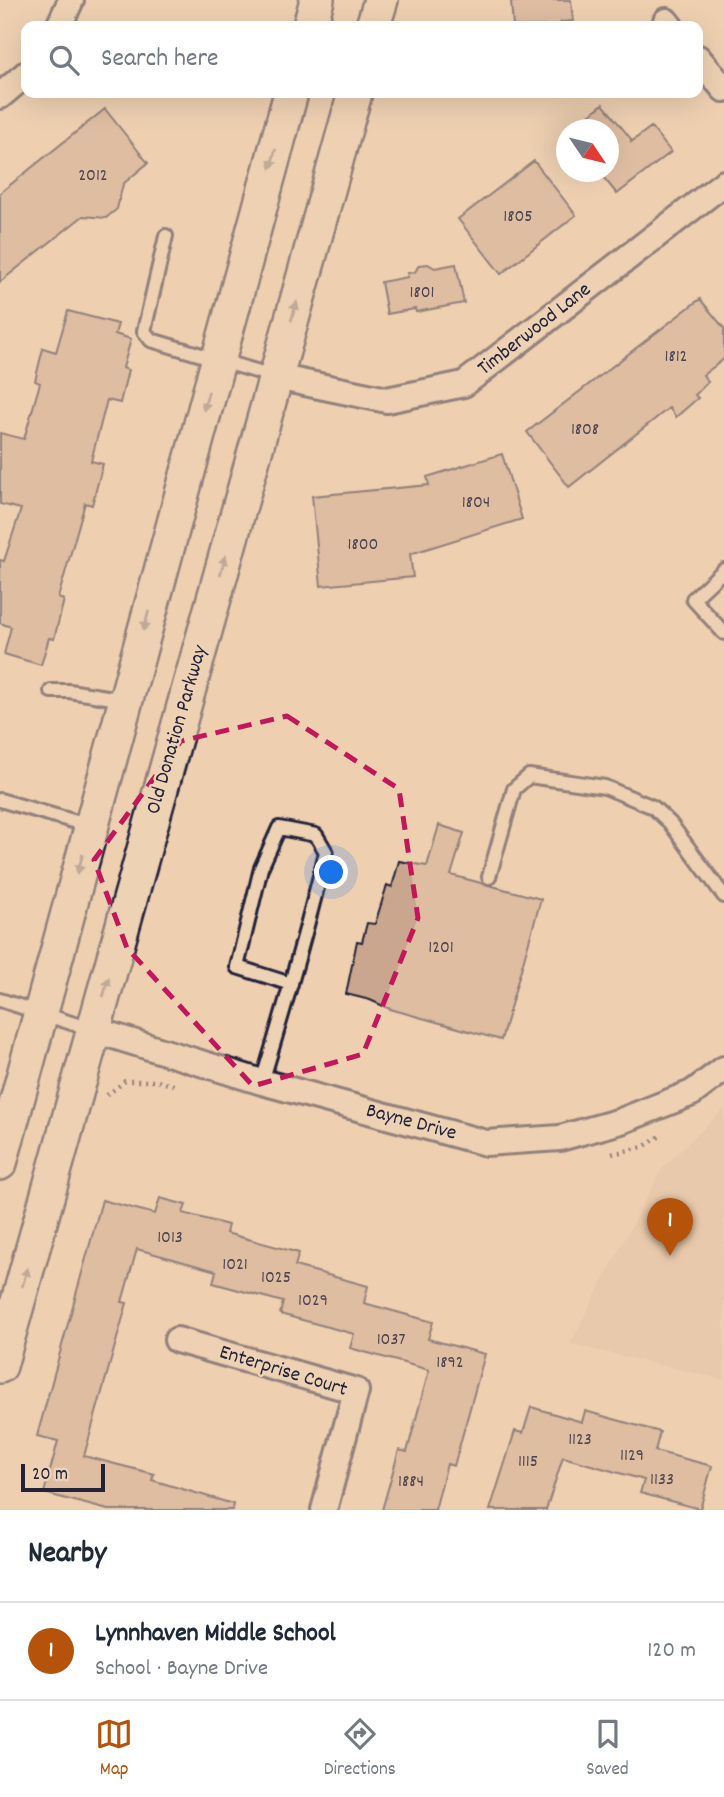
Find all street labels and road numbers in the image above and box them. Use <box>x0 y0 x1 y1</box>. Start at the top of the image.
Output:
street label: Timberwood Lane <box>472 276 598 384</box>
street label: Old Donation Parkway <box>140 642 217 818</box>
street label: Bayne Drive <box>362 1097 460 1149</box>
street label: Enterprise Court <box>215 1338 351 1406</box>

